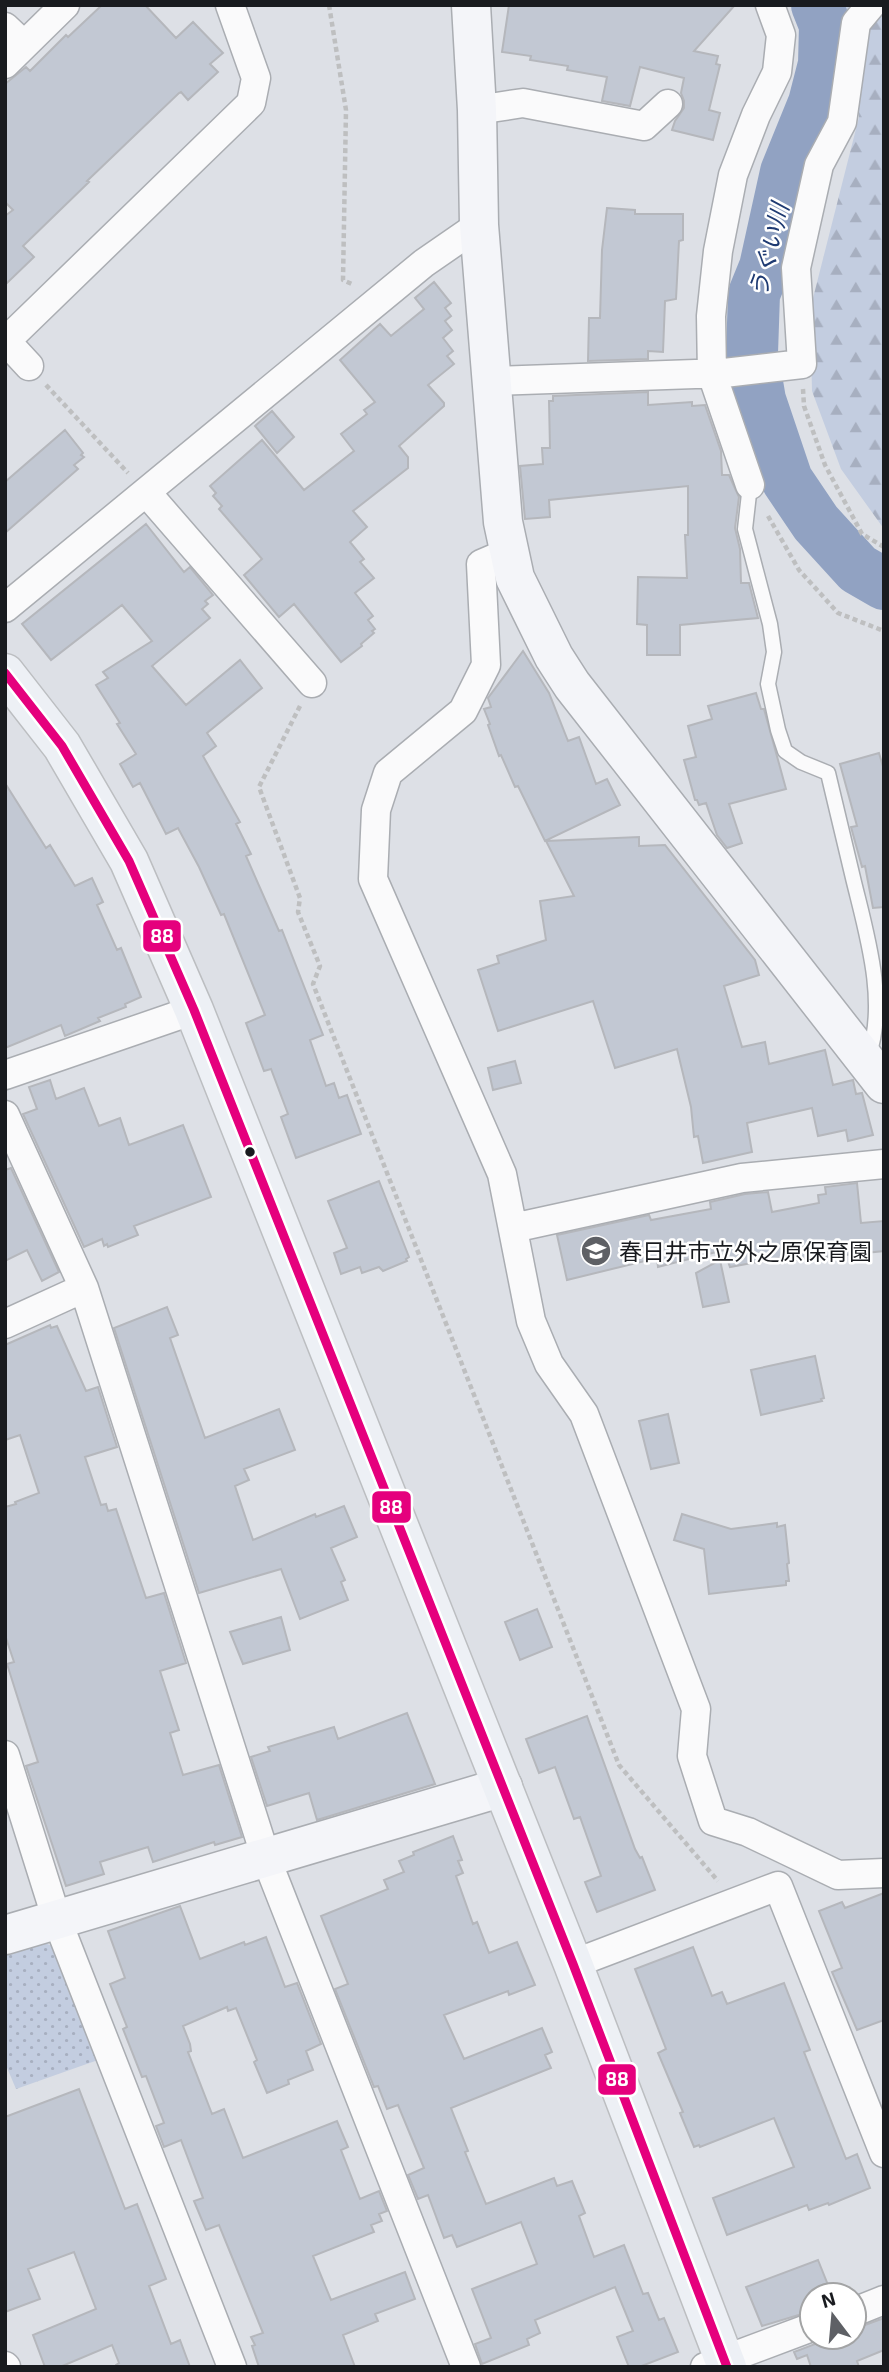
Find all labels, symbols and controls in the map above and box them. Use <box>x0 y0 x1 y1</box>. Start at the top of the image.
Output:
water label: うぐい川 <box>742 197 794 300</box>
line badge: 88 <box>142 919 182 953</box>
text: 88 <box>150 924 174 947</box>
unlabelled marker <box>243 1145 257 1159</box>
school or university icon: 春日井市立外之原保育園 <box>579 1234 613 1268</box>
place label: 春日井市立外之原保育園 <box>619 1237 872 1265</box>
line badge: 88 <box>371 1490 412 1524</box>
text: 88 <box>379 1495 403 1518</box>
line badge: 88 <box>597 2063 637 2096</box>
text: 88 <box>605 2067 629 2090</box>
north arrow <box>798 2281 868 2351</box>
text: N <box>818 2286 838 2312</box>

